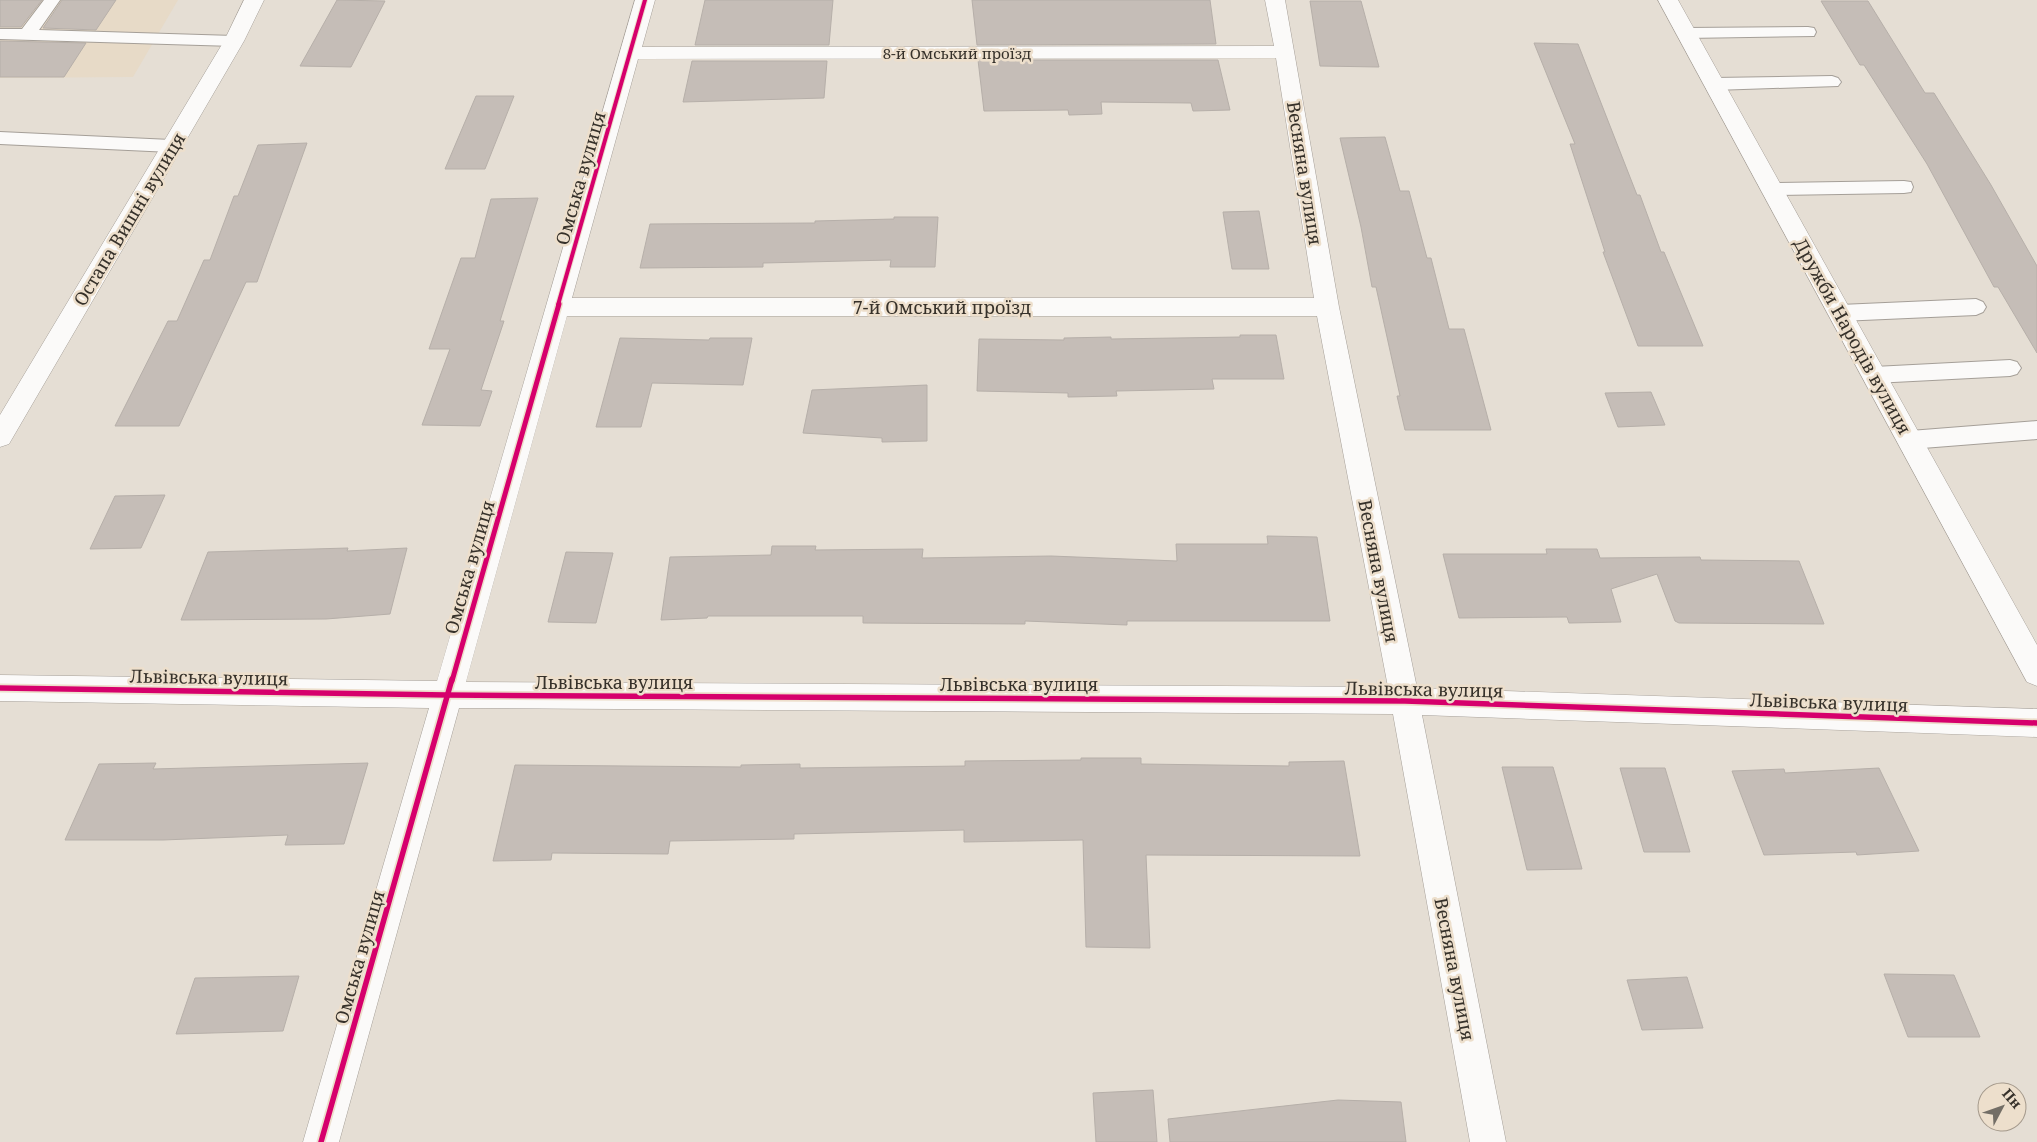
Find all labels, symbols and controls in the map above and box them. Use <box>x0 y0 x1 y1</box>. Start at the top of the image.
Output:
street label: 8-й Омський проїзд <box>883 43 1031 63</box>
street label: Весняна вулиця <box>1282 99 1328 247</box>
street label: Омська вулиця <box>549 108 611 248</box>
street label: Остапа Вишні вулиця <box>68 128 190 310</box>
street label: Дружби Народів вулиця <box>1789 234 1917 438</box>
street label: 7-й Омський проїзд <box>853 295 1031 319</box>
street label: Омська вулиця <box>438 497 500 637</box>
street label: Весняна вулиця <box>1353 497 1405 645</box>
street label: Львівська вулиця <box>129 664 289 690</box>
street label: Львівська вулиця <box>535 670 693 694</box>
street label: Львівська вулиця <box>940 672 1098 696</box>
street label: Львівська вулиця <box>1344 676 1504 702</box>
street label: Львівська вулиця <box>1749 687 1909 717</box>
street label: Омська вулиця <box>328 887 390 1027</box>
street label: Весняна вулиця <box>1429 895 1481 1043</box>
north arrow <box>1977 1082 2027 1132</box>
text: Пн <box>1998 1084 2027 1113</box>

